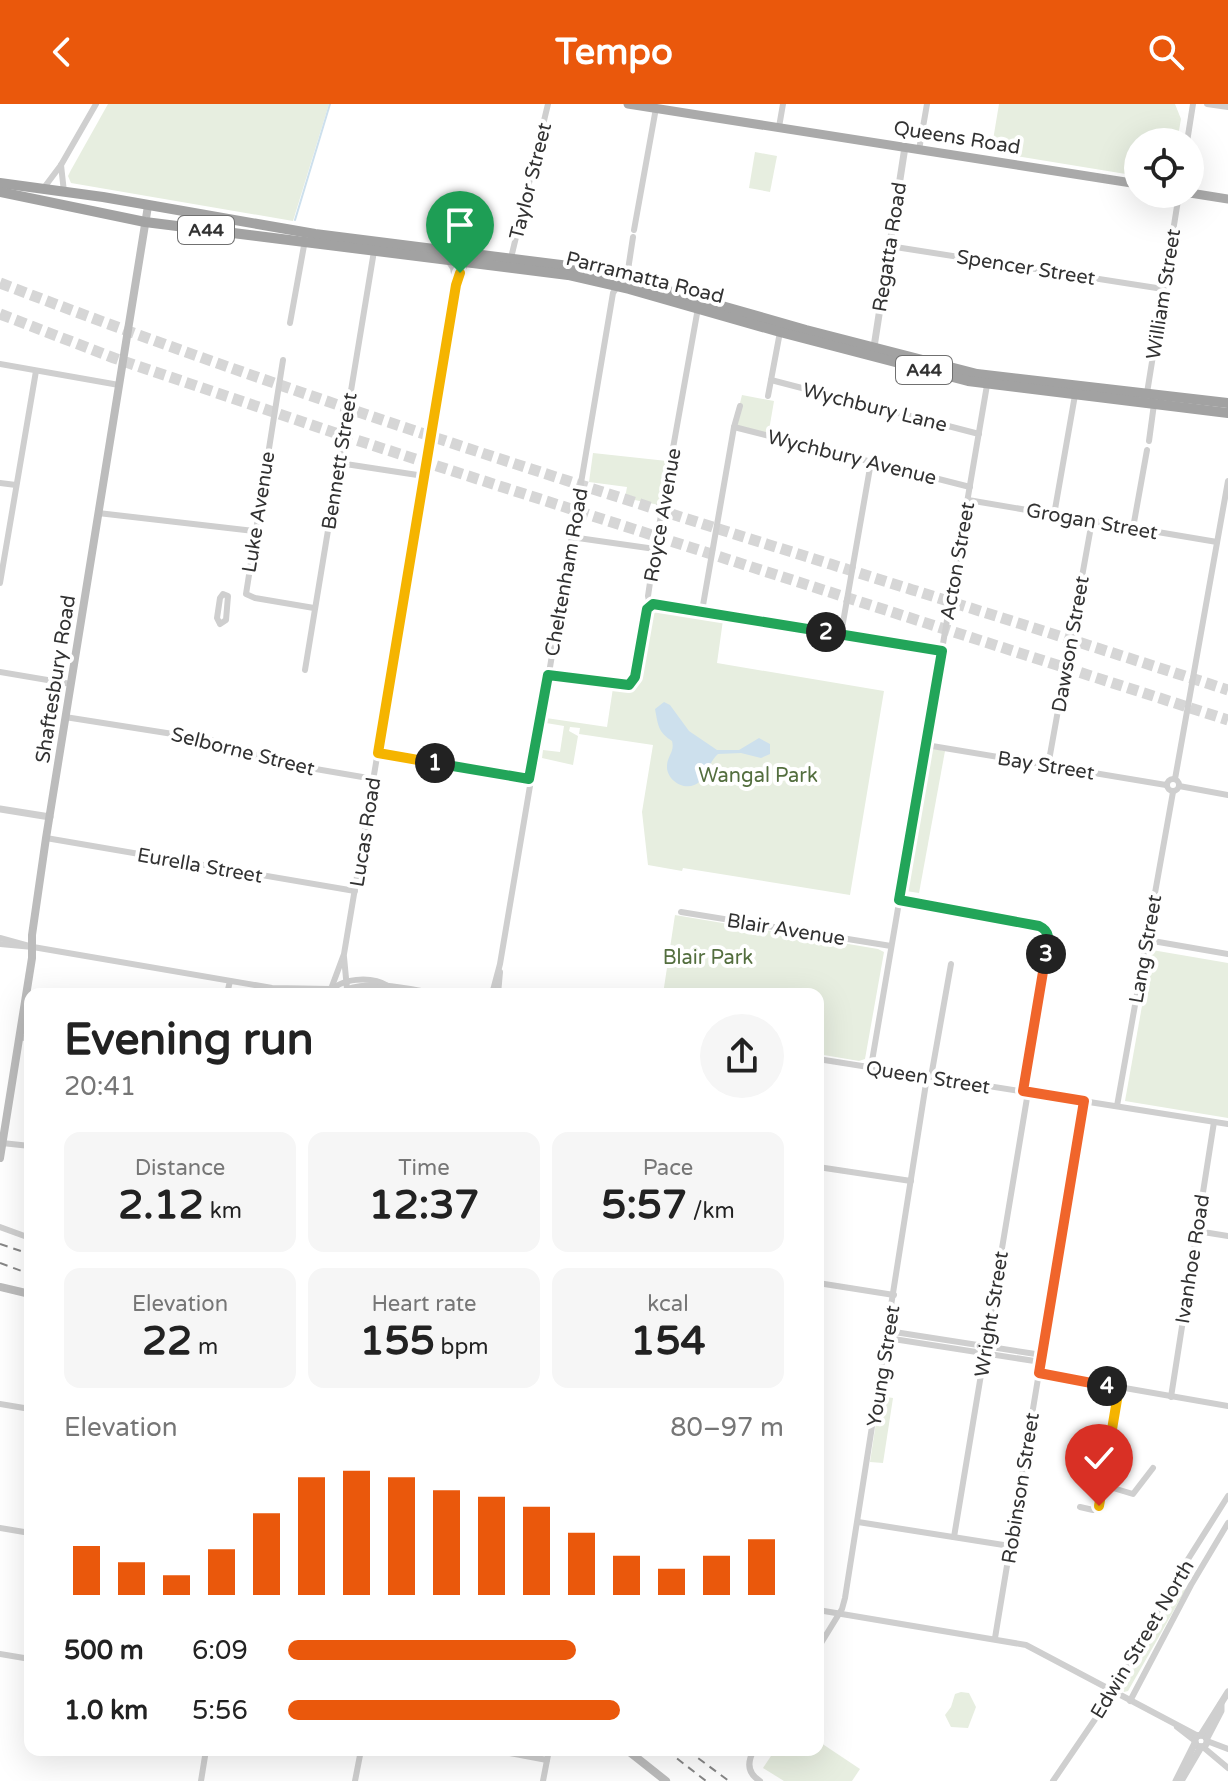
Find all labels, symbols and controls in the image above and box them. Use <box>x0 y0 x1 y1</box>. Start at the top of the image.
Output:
icon: back <box>40 30 84 74</box>
icon: search <box>1144 30 1188 74</box>
text: Tempo <box>555 31 673 74</box>
street label: Queens Road <box>892 116 1022 160</box>
street label: Taylor Street <box>505 120 557 242</box>
map controls <box>1124 128 1204 208</box>
button: locate <box>1124 128 1204 208</box>
street label: Regatta Road <box>868 181 912 314</box>
pin <box>426 191 494 273</box>
icon: arrive <box>438 203 482 247</box>
road number: A44 <box>178 216 234 244</box>
street label: William Street <box>1142 227 1186 361</box>
street label: Spencer Street <box>955 245 1097 291</box>
street label: Parramatta Road <box>563 247 726 309</box>
road number: A44 <box>896 356 952 384</box>
street label: Wychbury Lane <box>800 378 950 438</box>
street label: Bennett Street <box>317 391 363 531</box>
street label: Wychbury Avenue <box>765 425 939 491</box>
street label: Royce Avenue <box>639 446 687 584</box>
street label: Luke Avenue <box>238 450 280 575</box>
street label: Cheltenham Road <box>540 486 594 658</box>
street label: Grogan Street <box>1024 499 1160 545</box>
street label: Acton Street <box>936 500 980 622</box>
street label: Dawson Street <box>1047 574 1095 714</box>
street label: Shaftesbury Road <box>31 593 81 765</box>
pin: 2 <box>806 612 846 652</box>
text: 2 <box>819 619 833 645</box>
street label: Selborne Street <box>169 723 317 781</box>
pin: 1 <box>415 743 455 783</box>
street label: Bay Street <box>996 746 1096 786</box>
text: 1 <box>428 750 442 776</box>
park label: Wangal Park <box>698 764 818 788</box>
street label: Lucas Road <box>345 776 386 889</box>
street label: Eurella Street <box>135 843 265 889</box>
street label: Lang Street <box>1125 893 1167 1005</box>
street label: Blair Avenue <box>725 909 847 951</box>
pin: 3 <box>1026 934 1066 974</box>
text: 3 <box>1039 941 1053 967</box>
park label: Blair Park <box>663 946 753 970</box>
text: Evening run <box>64 1014 313 1067</box>
button: share <box>700 1014 784 1098</box>
street label: Queen Street <box>864 1056 992 1100</box>
text: 20:41 <box>64 1071 136 1102</box>
text: Distance <box>135 1155 225 1181</box>
text: Time <box>398 1155 450 1181</box>
text: Pace <box>643 1155 693 1181</box>
text: 2.12 <box>118 1181 204 1229</box>
text: 12:37 <box>369 1181 479 1229</box>
text: 5:57 <box>601 1181 687 1229</box>
street label: Ivanhoe Road <box>1171 1193 1215 1326</box>
text: km <box>204 1198 242 1224</box>
text: /km <box>687 1198 735 1224</box>
street label: Wright Street <box>970 1249 1014 1379</box>
text: Elevation <box>132 1291 228 1317</box>
text: Heart rate <box>372 1291 476 1317</box>
text: kcal <box>647 1291 689 1317</box>
street label: Young Street <box>863 1303 905 1429</box>
text: 22 <box>142 1317 192 1365</box>
text: 155 <box>359 1317 435 1365</box>
text: 154 <box>630 1317 706 1365</box>
text: m <box>192 1334 218 1360</box>
text: bpm <box>435 1334 489 1360</box>
pin: 4 <box>1087 1366 1127 1406</box>
text: 4 <box>1100 1373 1114 1399</box>
street label: Robinson Street <box>997 1411 1045 1565</box>
text: Elevation <box>64 1412 178 1443</box>
text: 80–97 m <box>670 1412 784 1443</box>
pin <box>1065 1424 1133 1506</box>
icon: check <box>1077 1436 1121 1480</box>
street label: Edwin Street North <box>1086 1556 1200 1723</box>
text: 500 m <box>64 1635 144 1666</box>
text: 6:09 <box>192 1635 248 1666</box>
text: 1.0 km <box>64 1695 148 1726</box>
text: 5:56 <box>192 1695 248 1726</box>

